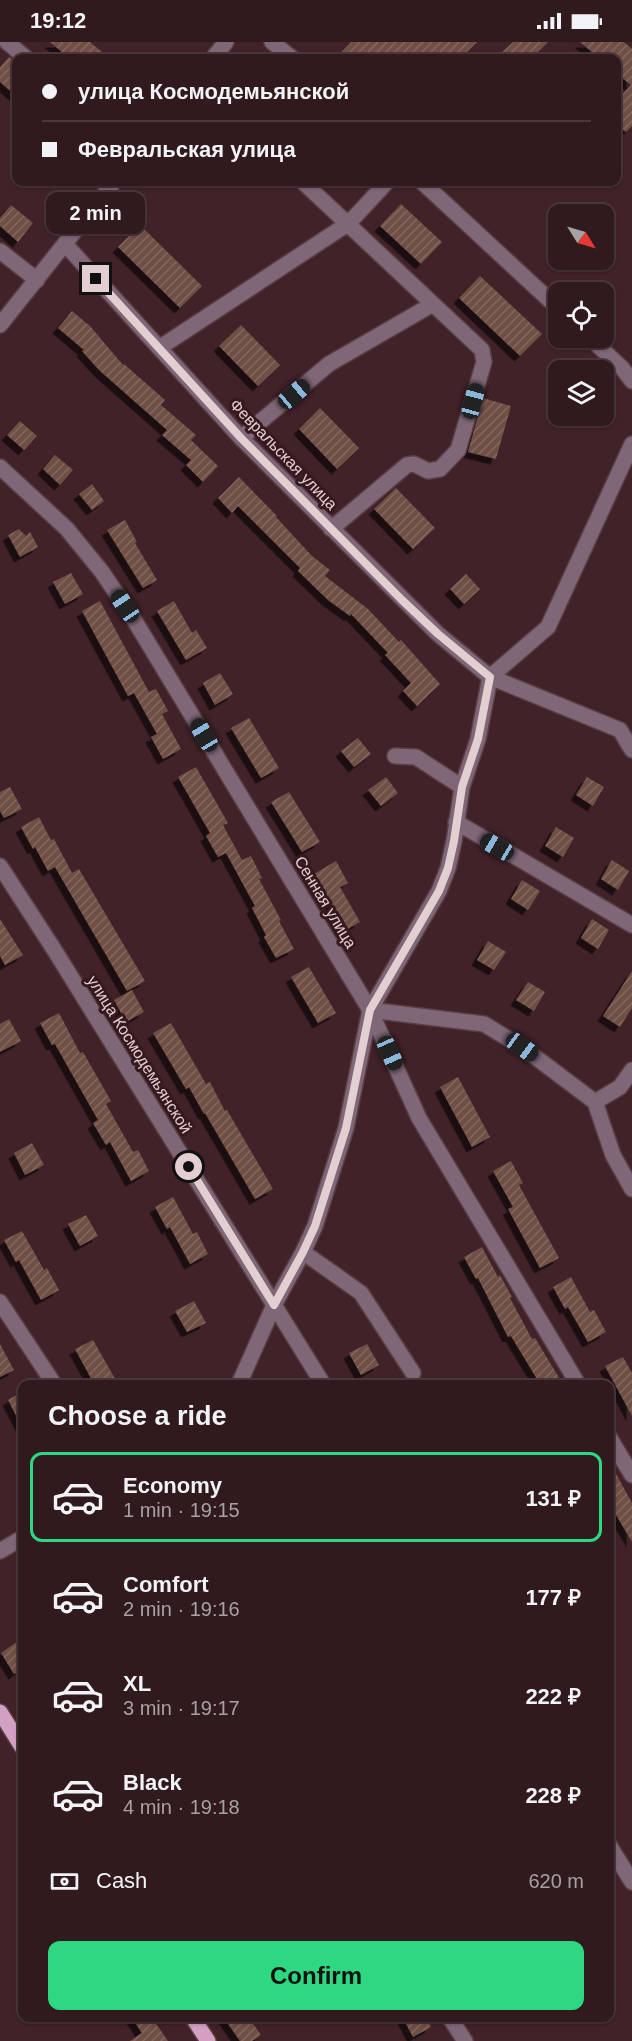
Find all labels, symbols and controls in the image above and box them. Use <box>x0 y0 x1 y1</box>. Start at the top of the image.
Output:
text: 19:12 <box>30 8 86 33</box>
text: улица Космодемьянской <box>78 79 349 104</box>
text: Февральская улица <box>78 137 296 162</box>
callout: 2 min <box>46 192 146 234</box>
text: 2 min <box>69 202 122 224</box>
north arrow <box>548 204 614 270</box>
map controls <box>548 204 614 426</box>
route end <box>82 265 109 292</box>
button: locate <box>548 282 614 348</box>
button: layers <box>548 360 614 426</box>
car <box>274 376 314 412</box>
car <box>460 381 486 421</box>
street label: Февральская улица <box>227 396 341 513</box>
car <box>107 586 143 626</box>
car <box>187 715 221 755</box>
car <box>477 830 517 864</box>
street label: Сенная улица <box>291 853 360 951</box>
street label: улица Космодемьянской <box>84 972 195 1136</box>
car <box>502 1029 542 1065</box>
car <box>374 1033 406 1073</box>
route start <box>175 1153 202 1180</box>
text: Choose a ride <box>48 1401 227 1431</box>
icon: car <box>51 1470 105 1524</box>
text: Economy <box>123 1473 222 1498</box>
text: 131 ₽ <box>525 1486 581 1511</box>
text: 1 min · 19:15 <box>123 1499 240 1521</box>
icon: car <box>51 1569 105 1623</box>
text: Comfort <box>123 1572 209 1597</box>
text: 177 ₽ <box>525 1585 581 1610</box>
text: 2 min · 19:16 <box>123 1598 240 1620</box>
icon: car <box>51 1668 105 1722</box>
text: XL <box>123 1671 151 1696</box>
text: 222 ₽ <box>525 1684 581 1709</box>
text: 3 min · 19:17 <box>123 1697 240 1719</box>
icon: car <box>51 1767 105 1821</box>
text: Black <box>123 1770 182 1795</box>
text: 228 ₽ <box>525 1783 581 1808</box>
text: 4 min · 19:18 <box>123 1796 240 1818</box>
icon: cash <box>48 1865 81 1898</box>
text: Cash <box>96 1868 147 1893</box>
text: 620 m <box>528 1870 584 1892</box>
button: Confirm <box>48 1941 584 2010</box>

